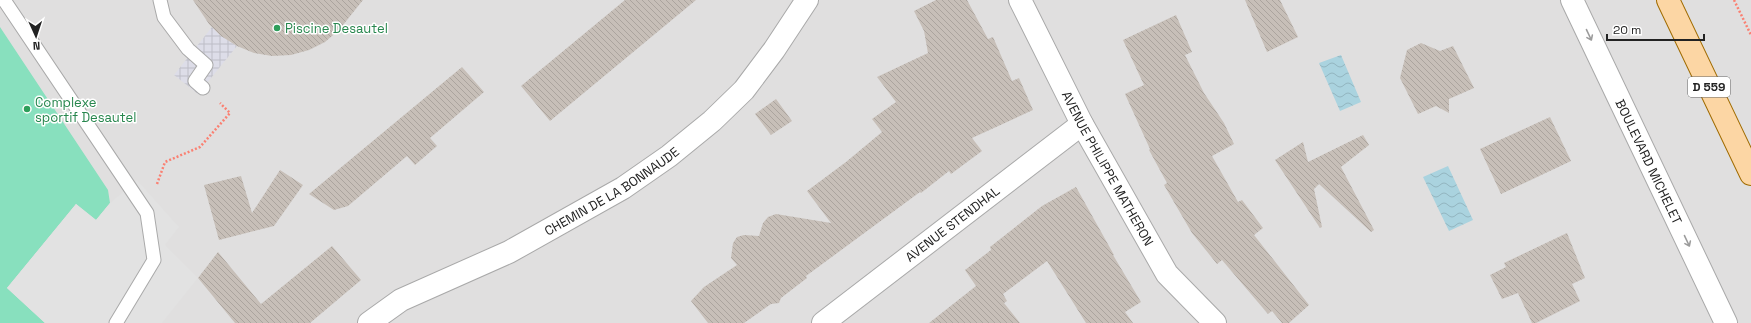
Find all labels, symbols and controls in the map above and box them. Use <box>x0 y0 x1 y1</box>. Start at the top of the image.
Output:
north arrow <box>16 16 56 56</box>
scale bar <box>1607 16 1704 42</box>
place label: Piscine Desautel <box>285 20 388 37</box>
text: 20 m <box>1613 22 1641 38</box>
marker: Piscine Desautel <box>272 23 282 33</box>
one-way arrow <box>1586 29 1593 41</box>
text: N <box>32 39 41 53</box>
road number: D 559 <box>1688 77 1730 97</box>
street label: AVENUE PHILIPPE MATHERON <box>1058 88 1157 249</box>
place label: Complexe sportif Desautel <box>35 94 136 126</box>
street label: BOULEVARD MICHELET <box>1611 96 1686 228</box>
marker: Complexe sportif Desautel <box>22 104 32 114</box>
street label: CHEMIN DE LA BONNAUDE <box>541 143 683 239</box>
street label: AVENUE STENDHAL <box>902 182 1003 266</box>
one-way arrow <box>1684 235 1691 247</box>

